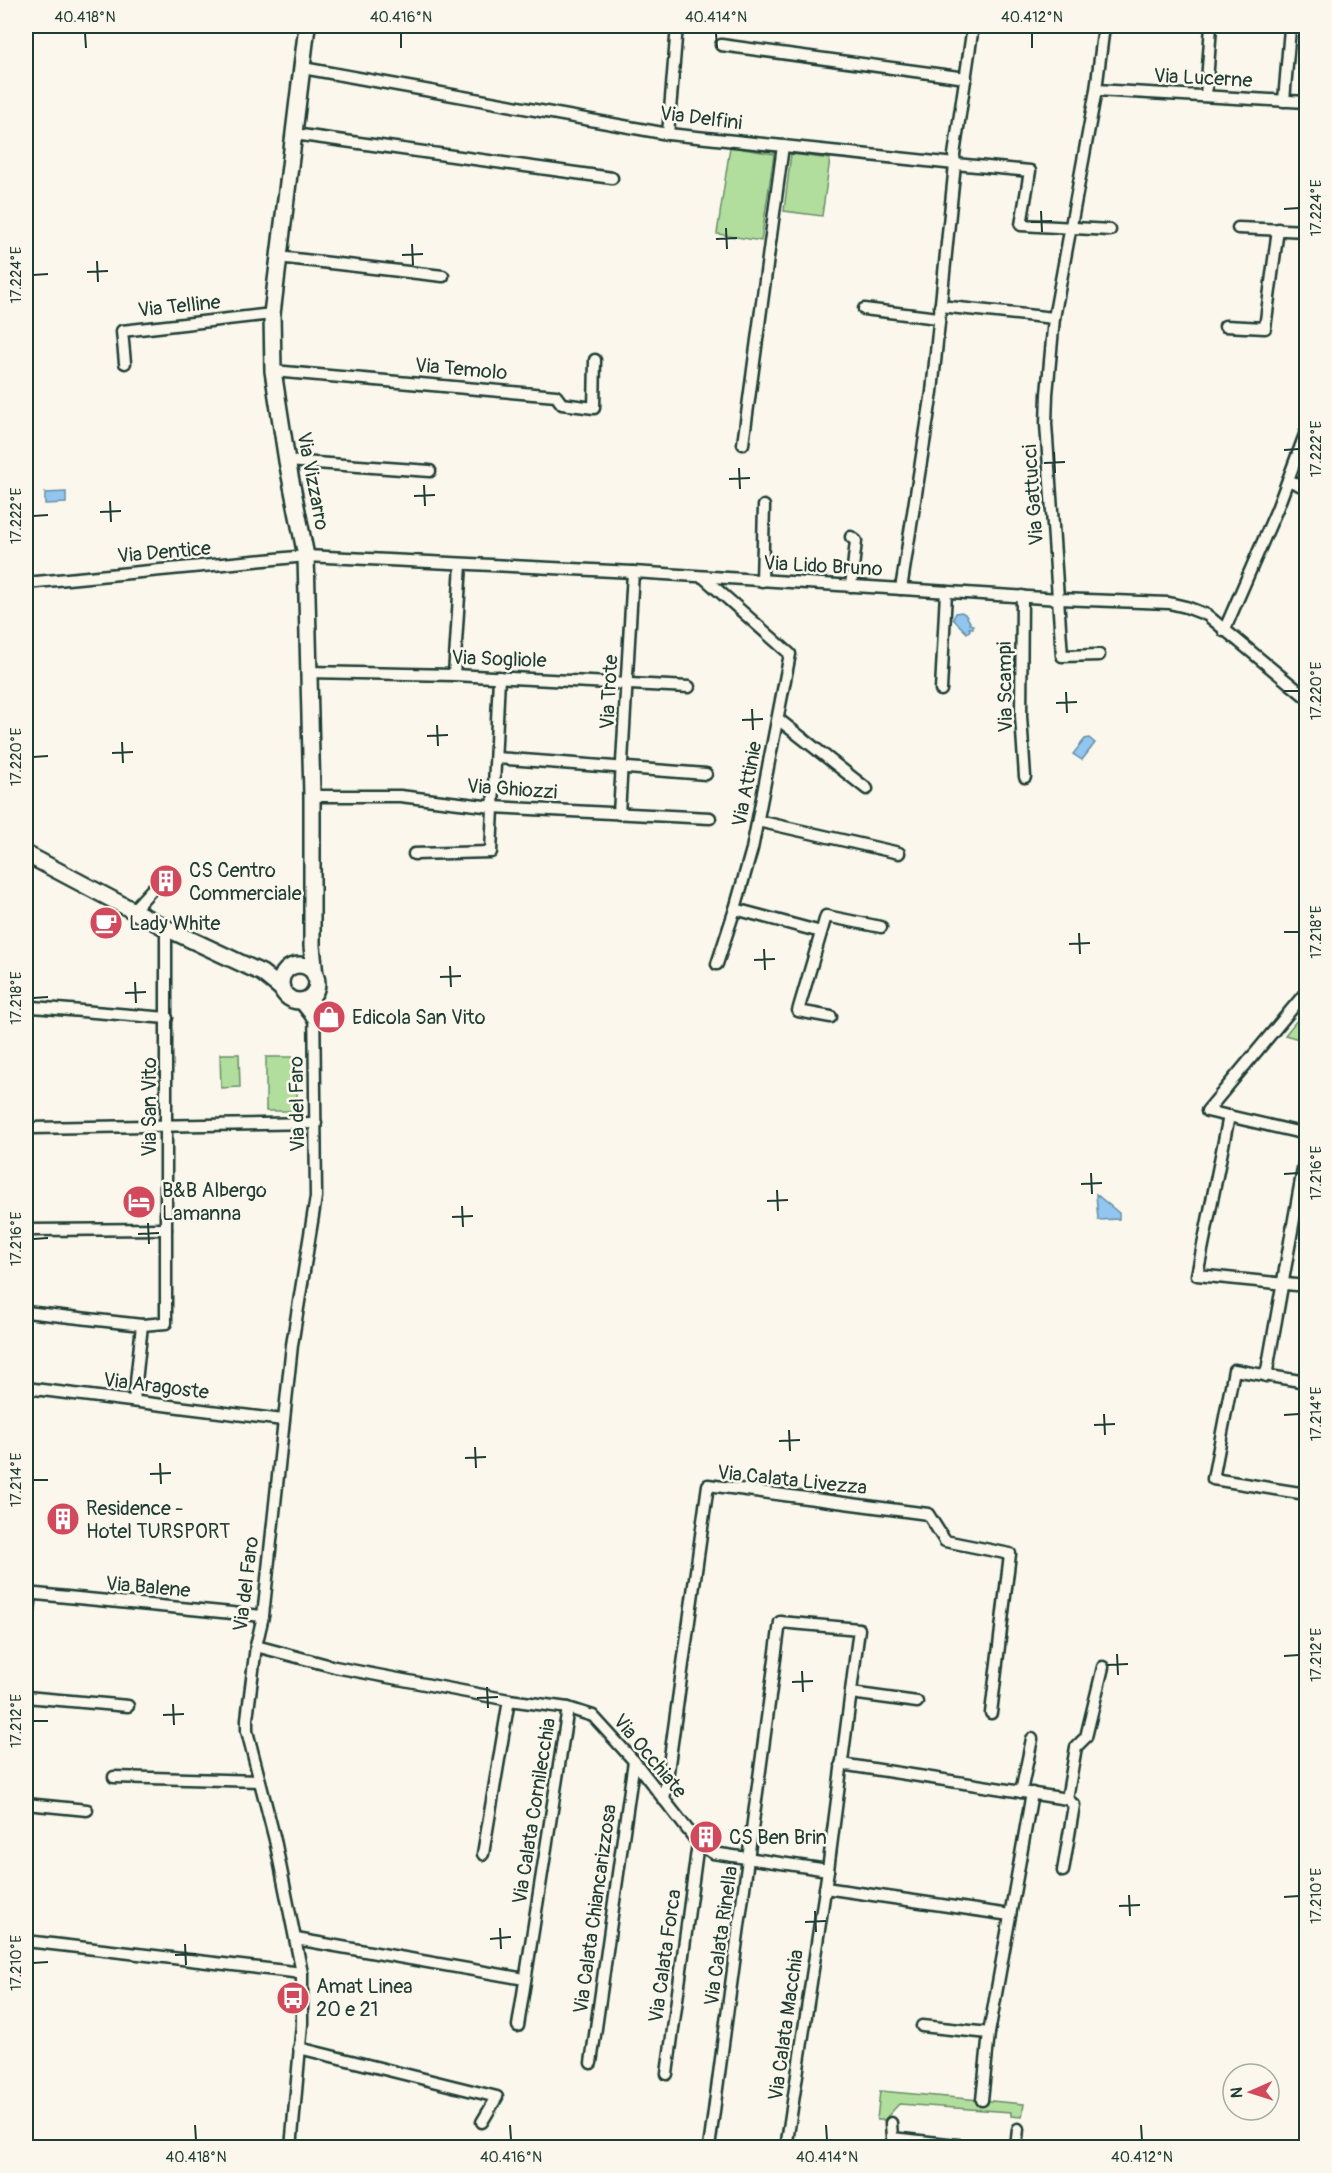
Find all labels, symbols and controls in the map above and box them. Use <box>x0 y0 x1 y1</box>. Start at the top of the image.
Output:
text: 40.418°N <box>54 8 116 27</box>
text: 40.416°N <box>370 8 432 27</box>
text: 40.414°N <box>685 8 747 27</box>
text: 40.412°N <box>1001 8 1063 27</box>
street label: Via Lucerne <box>1153 63 1253 93</box>
street label: Via Delfini <box>658 101 744 135</box>
text: 17.224°E <box>1307 179 1326 236</box>
text: 17.224°E <box>7 246 26 303</box>
street label: Via Telline <box>136 289 222 323</box>
street label: Via Temolo <box>414 353 509 386</box>
text: 17.222°E <box>1307 421 1326 477</box>
street label: Via Vizzarro <box>291 430 335 532</box>
street label: Via Gattucci <box>1017 444 1049 546</box>
text: 17.222°E <box>7 488 26 544</box>
street label: Via Dentice <box>116 535 212 569</box>
street label: Via Lido Bruno <box>763 550 884 582</box>
street label: Via Scampi <box>992 641 1018 733</box>
street label: Via Sogliole <box>451 645 547 673</box>
street label: Via Trote <box>595 654 623 730</box>
text: 17.220°E <box>1307 662 1326 720</box>
text: 17.220°E <box>7 728 26 786</box>
street label: Via Attinie <box>726 739 768 829</box>
street label: Via Ghiozzi <box>466 773 558 805</box>
place label: CS Centro Commerciale <box>189 858 302 906</box>
building icon: CS Centro Commerciale <box>148 863 184 899</box>
cafe icon: Lady White <box>88 905 124 941</box>
text: 17.218°E <box>1307 905 1326 959</box>
place label: Lady White <box>129 911 220 936</box>
text: 17.218°E <box>7 971 26 1025</box>
shop icon: Edicola San Vito <box>311 999 347 1035</box>
place label: Edicola San Vito <box>352 1005 486 1030</box>
street label: Via del Faro <box>284 1056 310 1152</box>
street label: Via San Vito <box>137 1057 162 1157</box>
text: 17.216°E <box>1307 1146 1326 1200</box>
place label: B&B Albergo Lamanna <box>162 1178 267 1226</box>
hotel icon: B&B Albergo Lamanna <box>121 1184 157 1220</box>
text: 17.216°E <box>7 1212 26 1266</box>
street label: Via Aragoste <box>102 1367 210 1405</box>
text: 17.214°E <box>1307 1387 1326 1441</box>
text: 17.214°E <box>7 1453 26 1507</box>
street label: Via Calata Livezza <box>716 1460 868 1500</box>
place label: Residence - Hotel TURSPORT <box>86 1496 230 1544</box>
building icon: Residence - Hotel TURSPORT <box>45 1501 81 1537</box>
street label: Via del Faro <box>228 1535 264 1633</box>
street label: Via Balene <box>104 1571 192 1603</box>
text: 17.212°E <box>1307 1628 1326 1682</box>
text: 17.212°E <box>7 1694 26 1748</box>
street label: Via Occhiate <box>608 1709 692 1803</box>
street label: Via Calata Cornilecchia <box>507 1716 561 1906</box>
street label: Via Calata Chiancarizzosa <box>568 1803 622 2015</box>
building icon: CS Ben Brin <box>688 1819 724 1855</box>
place label: CS Ben Brin <box>729 1825 827 1850</box>
street label: Via Calata Rinella <box>699 1864 743 2008</box>
text: 17.210°E <box>1307 1868 1326 1924</box>
street label: Via Calata Forca <box>643 1888 687 2024</box>
text: 17.210°E <box>7 1935 26 1991</box>
street label: Via Calata Macchia <box>763 1948 809 2102</box>
place label: Amat Linea 20 e 21 <box>316 1974 413 2022</box>
bus stop icon: Amat Linea 20 e 21 <box>275 1980 311 2016</box>
north arrow <box>1221 2062 1281 2122</box>
text: N <box>1227 2087 1247 2099</box>
text: 40.418°N <box>165 2148 227 2167</box>
text: 40.416°N <box>480 2148 542 2167</box>
text: 40.414°N <box>796 2148 858 2167</box>
text: 40.412°N <box>1111 2148 1173 2167</box>

